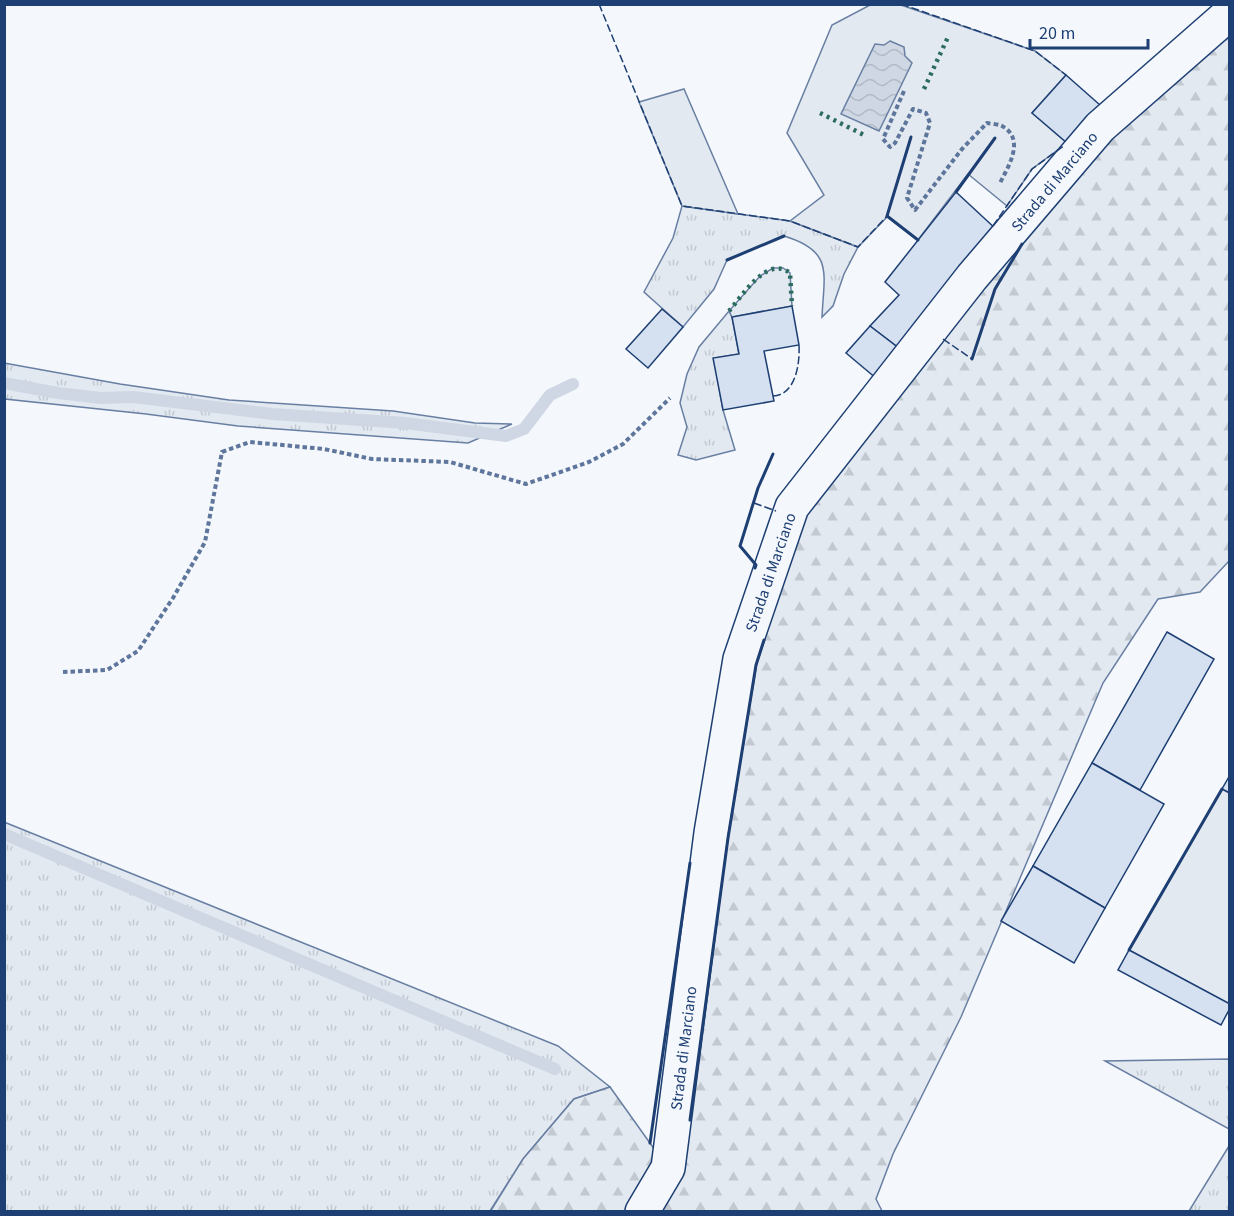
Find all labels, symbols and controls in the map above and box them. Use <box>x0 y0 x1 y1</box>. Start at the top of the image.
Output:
scale bar <box>1030 12 1148 50</box>
text: 20 m <box>1039 21 1075 46</box>
street label: Strada di Marciano <box>1006 127 1103 237</box>
street label: Strada di Marciano <box>740 510 802 635</box>
street label: Strada di Marciano <box>665 985 703 1111</box>

